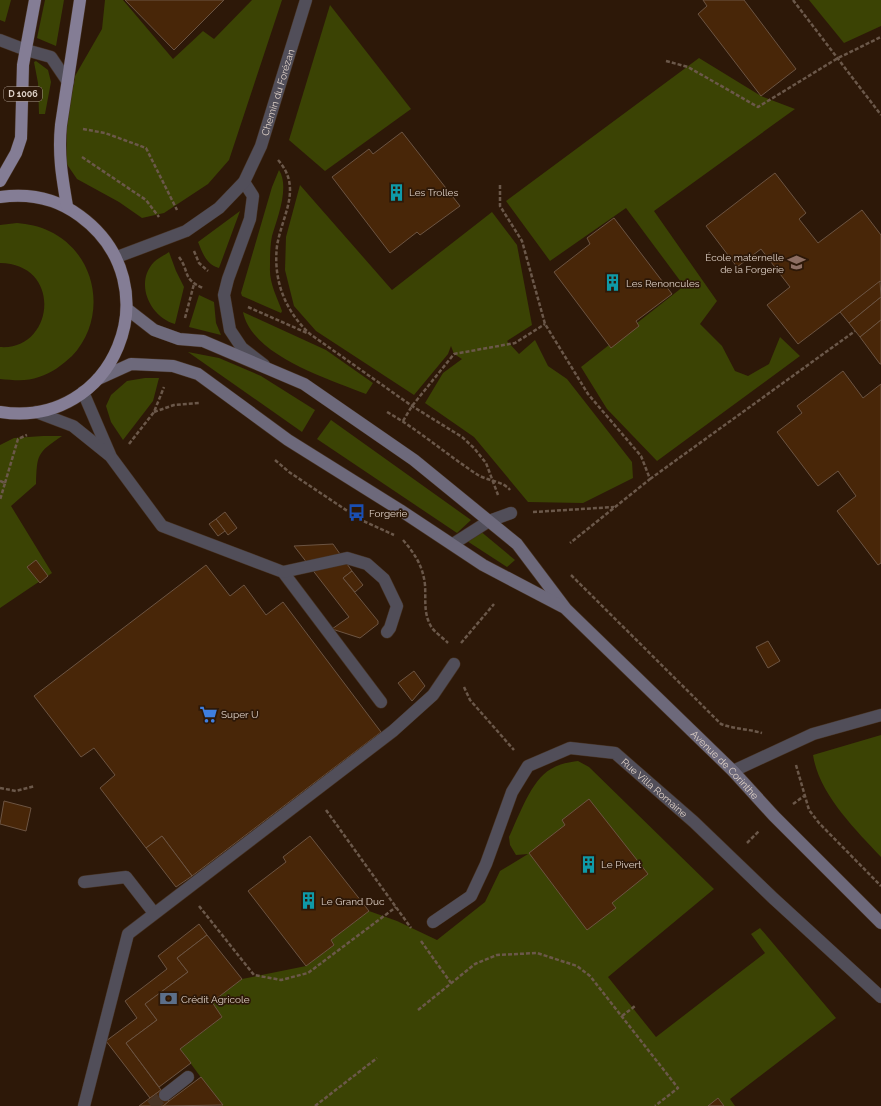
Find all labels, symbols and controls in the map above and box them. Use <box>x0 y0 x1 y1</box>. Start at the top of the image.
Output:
street label: Chemin du Forézan <box>259 48 297 137</box>
road number: D 1006 <box>4 87 42 101</box>
building icon: Les Trolles <box>386 182 406 202</box>
place label: Les Trolles <box>409 187 458 198</box>
place label: École maternelle de la Forgerie <box>705 252 784 275</box>
school or university icon: École maternelle de la Forgerie <box>787 253 807 273</box>
building icon: Les Renoncules <box>603 273 623 293</box>
place label: Les Renoncules <box>626 278 700 289</box>
bus stop icon: Forgerie <box>346 503 366 523</box>
place label: Forgerie <box>369 508 408 519</box>
supermarket icon: Super U <box>198 704 218 724</box>
place label: Super U <box>221 709 258 720</box>
street label: Avenue de Corinthe <box>688 728 761 801</box>
street label: Rue Villa Romaine <box>619 756 690 820</box>
building icon: Le Pivert <box>578 854 598 874</box>
place label: Le Pivert <box>601 859 642 870</box>
building icon: Le Grand Duc <box>298 891 318 911</box>
place label: Le Grand Duc <box>321 896 385 907</box>
bank icon: Crédit Agricole <box>158 989 178 1009</box>
place label: Crédit Agricole <box>181 994 250 1005</box>

